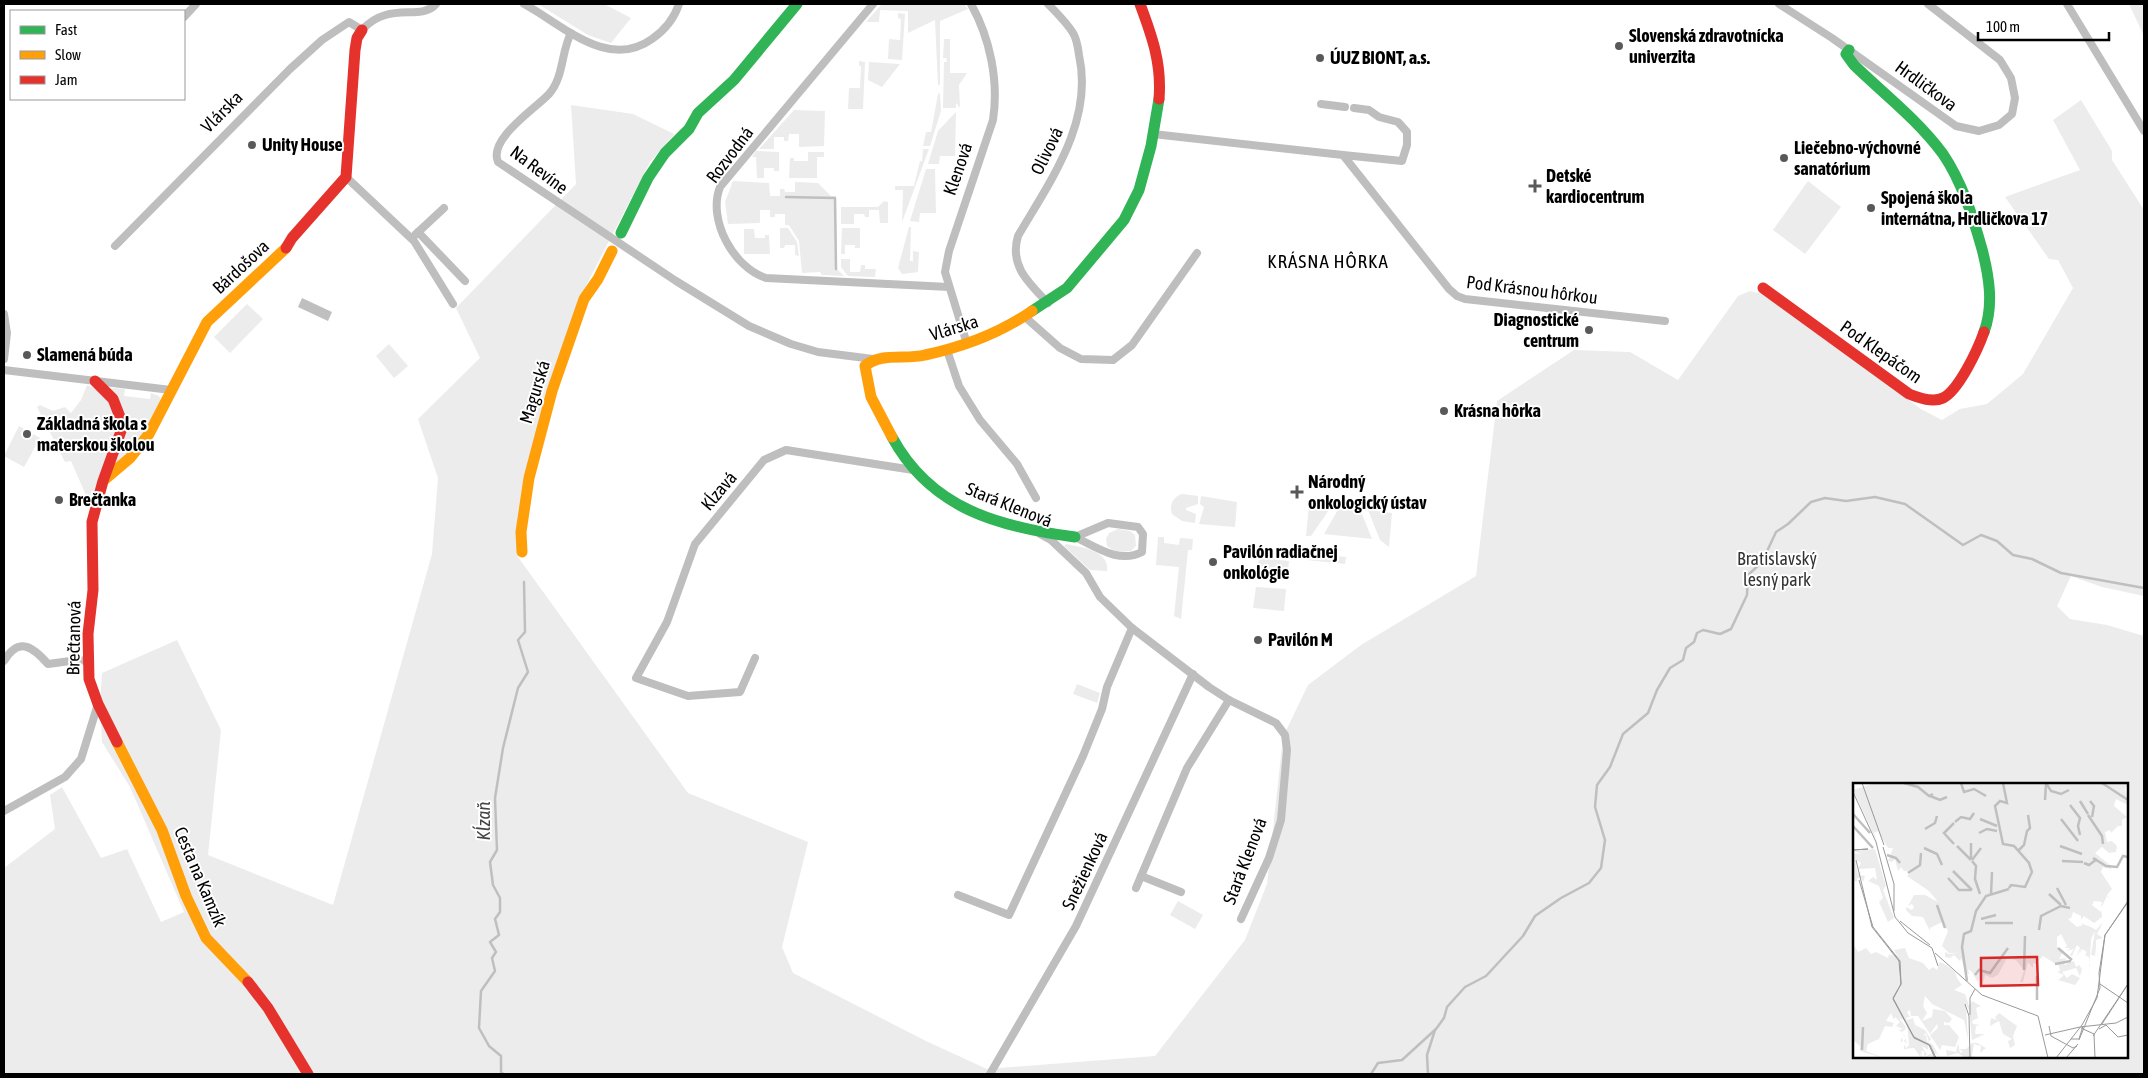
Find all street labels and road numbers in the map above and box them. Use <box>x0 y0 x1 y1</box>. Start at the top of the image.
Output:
street label: Hrdličkova <box>1891 56 1961 115</box>
street label: Vlárska <box>197 87 247 137</box>
street label: Rozvodná <box>702 122 758 187</box>
street label: Olivová <box>1026 123 1067 178</box>
street label: Klenová <box>939 140 976 198</box>
street label: Na Revíne <box>506 141 572 198</box>
street label: Bárdošova <box>208 235 273 298</box>
street label: Pod Krásnou hôrkou <box>1465 271 1599 308</box>
street label: Vlárska <box>927 310 981 345</box>
street label: Pod Klepáčom <box>1836 316 1926 387</box>
street label: Magurská <box>515 358 554 426</box>
street label: Kĺzavá <box>696 467 741 514</box>
street label: Stará Klenová <box>963 478 1055 531</box>
street label: Brečtanová <box>62 600 85 676</box>
street label: Stará Klenová <box>1218 815 1271 907</box>
street label: Cesta na Kamzík <box>170 824 231 930</box>
street label: Snežienková <box>1057 829 1112 913</box>

